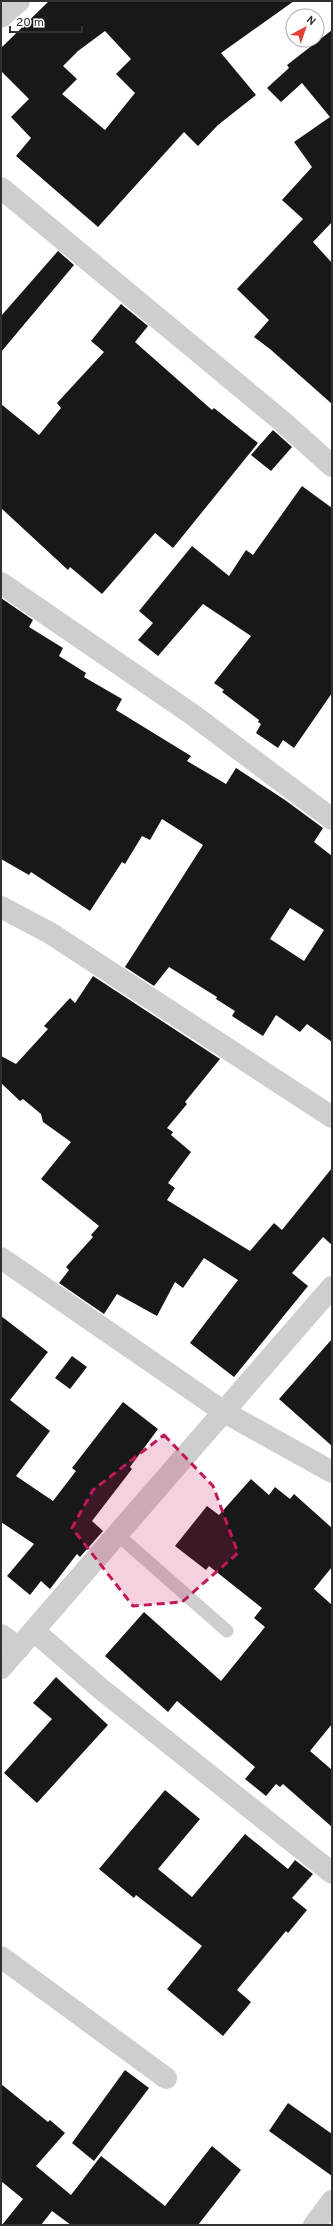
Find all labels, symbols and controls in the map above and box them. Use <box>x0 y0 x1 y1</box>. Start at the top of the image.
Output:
scale bar <box>10 8 82 34</box>
north arrow <box>285 8 325 48</box>
text: N <box>303 13 318 29</box>
text: 20 m <box>16 15 44 31</box>

